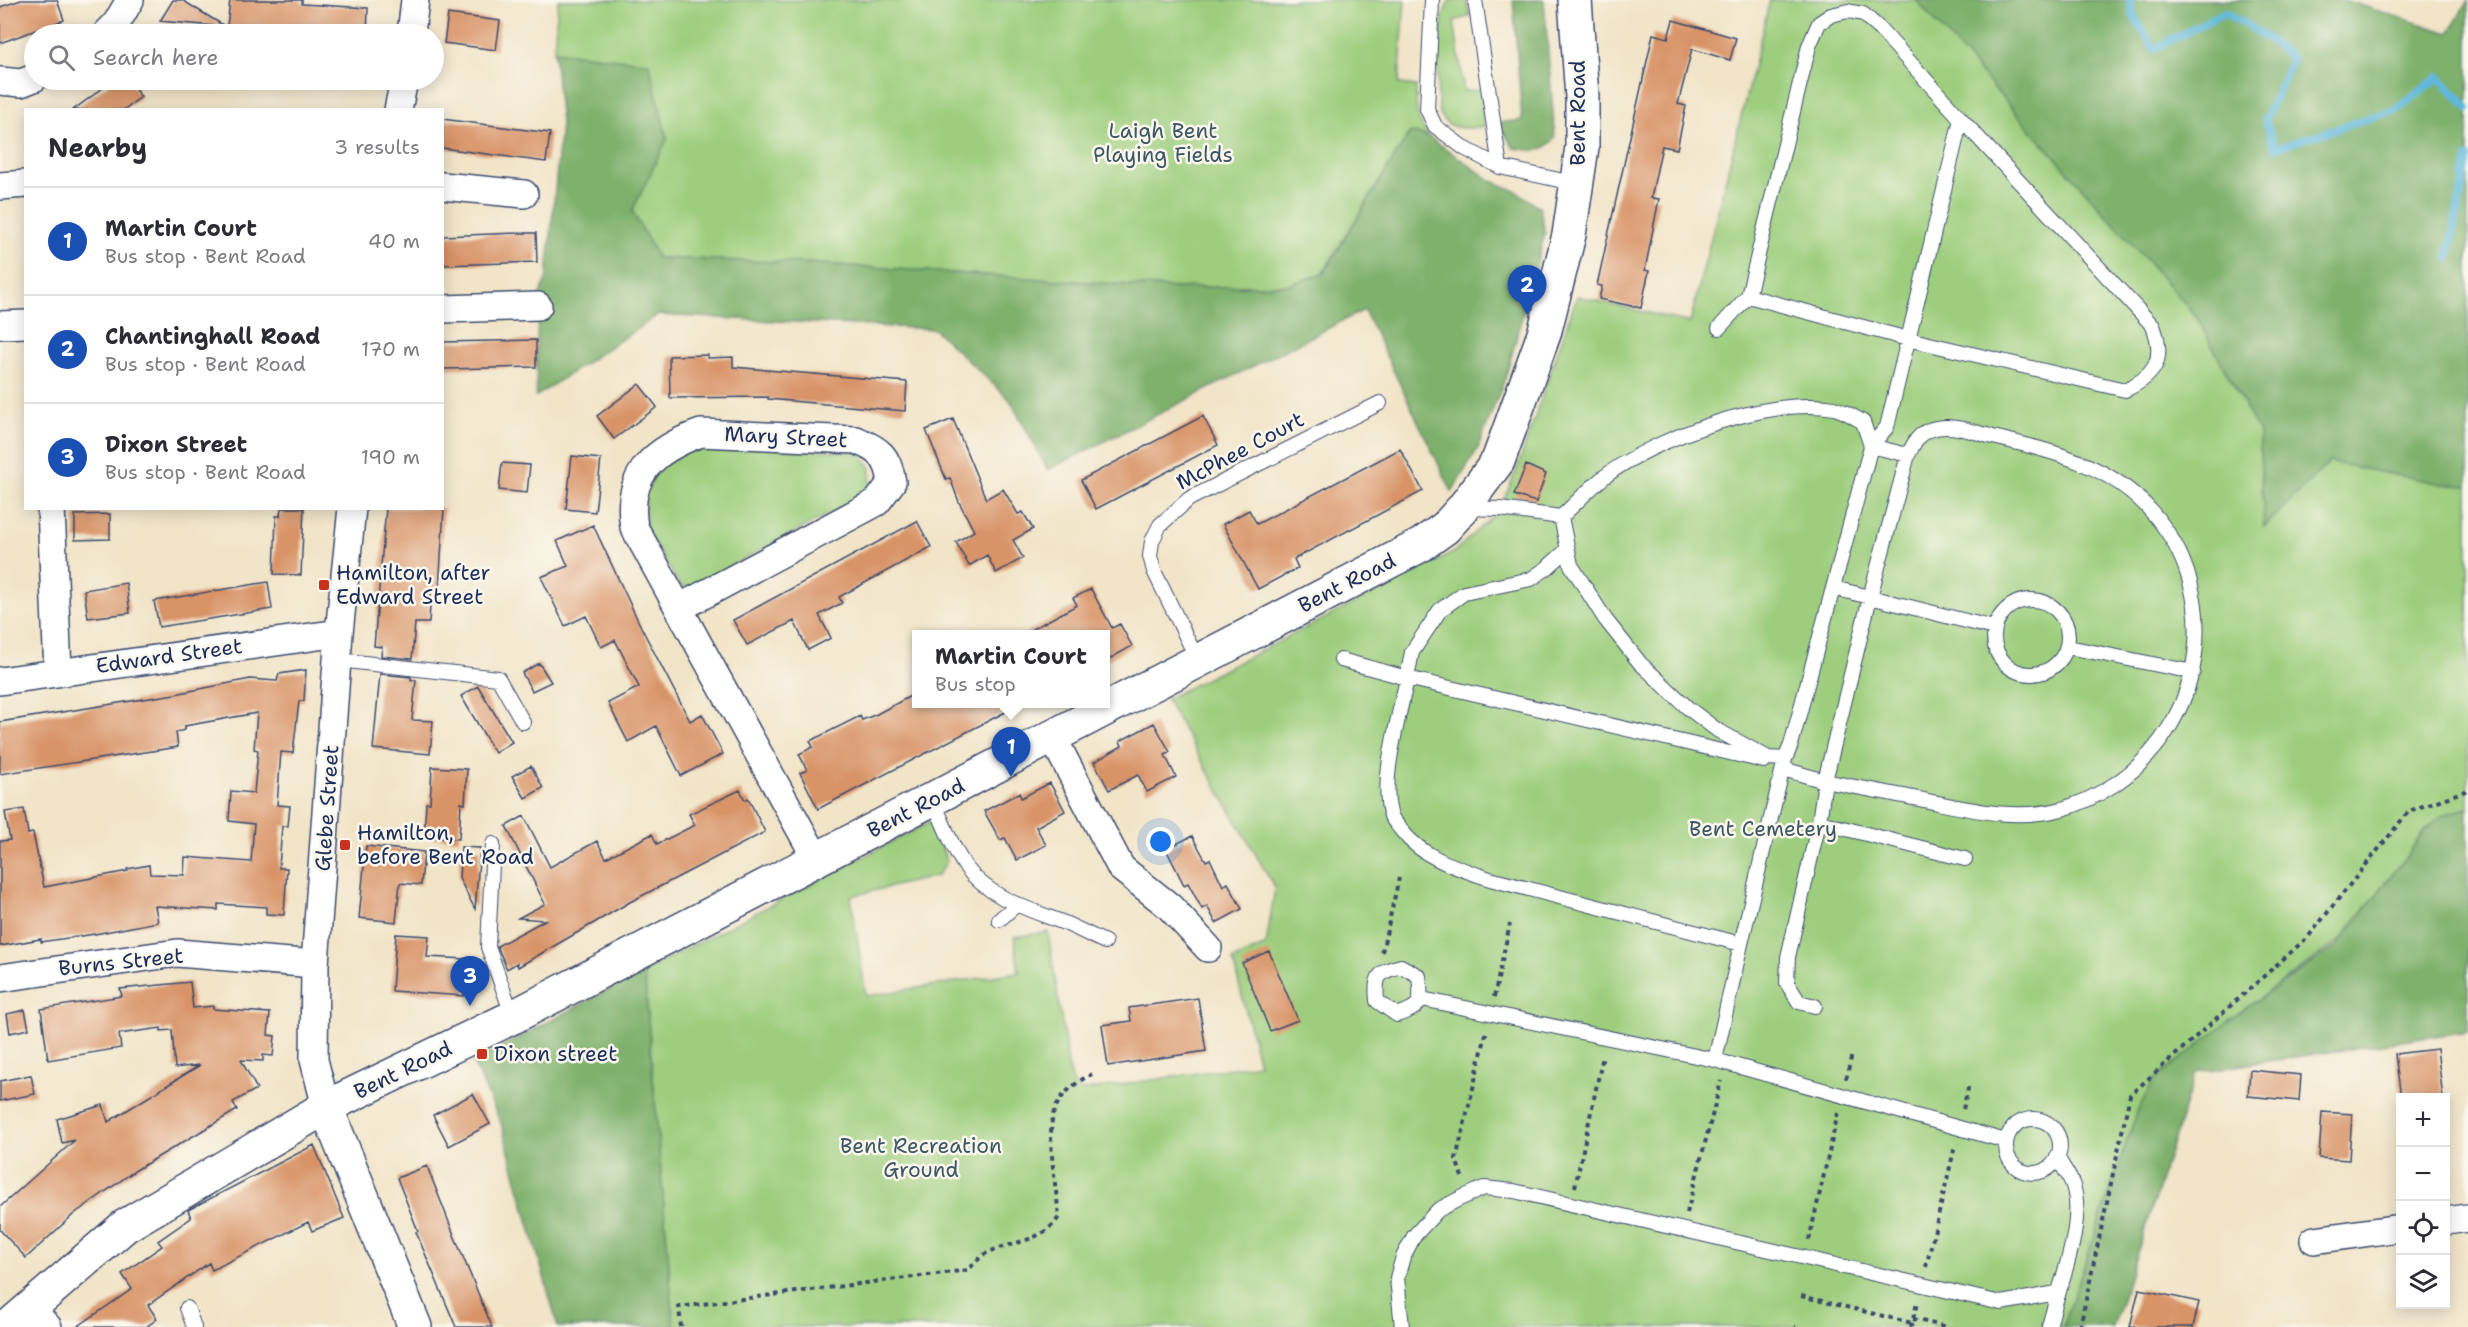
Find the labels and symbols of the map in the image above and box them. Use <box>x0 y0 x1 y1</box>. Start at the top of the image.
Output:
street label: Bent Road <box>1564 60 1592 166</box>
park label: Laigh Bent Playing Fields <box>1093 117 1233 169</box>
pin: 2 <box>1508 266 1546 315</box>
street label: McPhee Court <box>1171 406 1309 496</box>
street label: Mary Street <box>724 420 848 454</box>
street label: Bent Road <box>1294 547 1400 619</box>
place label: Hamilton, after Edward Street <box>336 559 491 611</box>
marker: Hamilton, after Edward Street <box>317 578 331 592</box>
street label: Edward Street <box>94 632 244 680</box>
pin: 1 <box>992 728 1030 777</box>
street label: Glebe Street <box>309 744 345 872</box>
street label: Bent Road <box>863 772 969 844</box>
park label: Bent Cemetery <box>1689 815 1837 843</box>
place label: Hamilton, before Bent Road <box>357 819 534 871</box>
your location <box>1146 827 1175 856</box>
marker: Hamilton, before Bent Road <box>338 838 352 852</box>
street label: Burns Street <box>57 942 185 982</box>
pin: 3 <box>450 956 490 1006</box>
street label: Bent Road <box>349 1034 457 1106</box>
place label: Dixon street <box>494 1040 617 1068</box>
marker: Dixon street <box>475 1047 489 1061</box>
park label: Bent Recreation Ground <box>840 1132 1002 1184</box>

